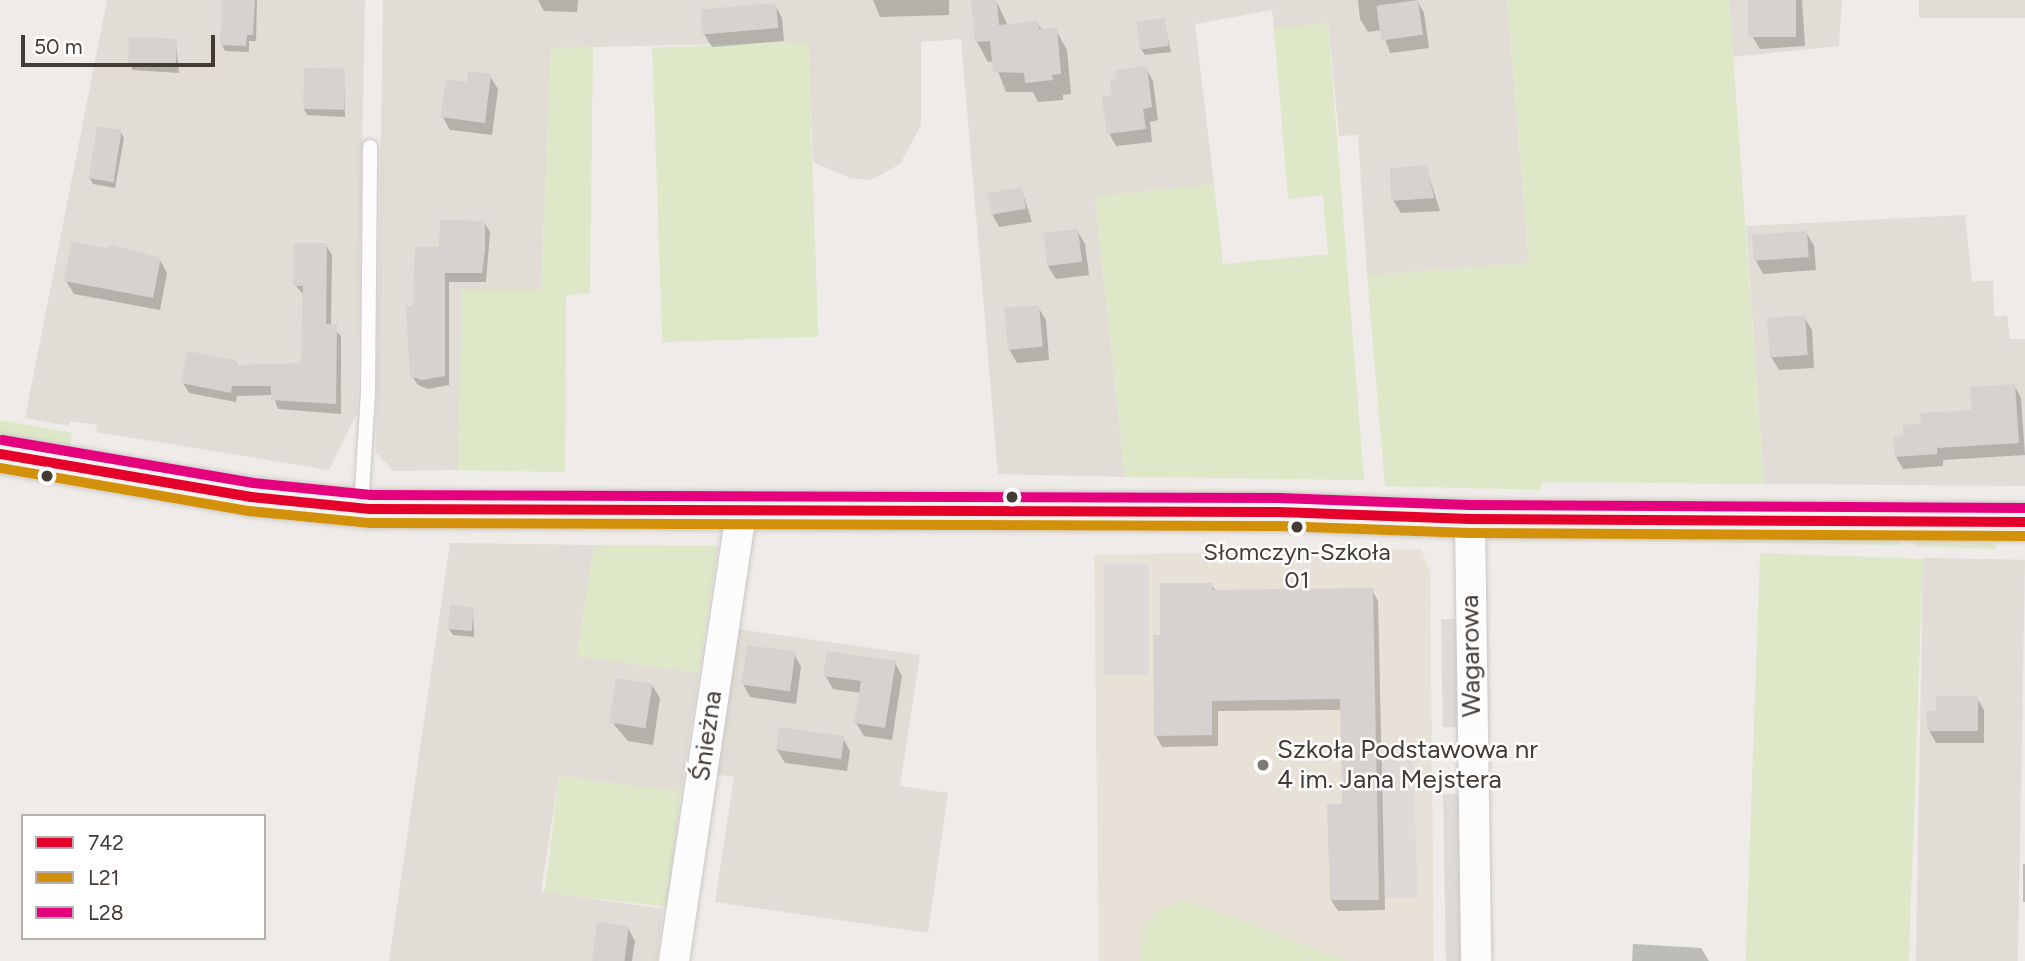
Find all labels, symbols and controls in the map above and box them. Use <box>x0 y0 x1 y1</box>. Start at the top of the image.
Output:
scale bar <box>24 21 219 65</box>
text: 50 m <box>34 34 83 59</box>
unlabelled marker <box>40 469 54 483</box>
unlabelled marker <box>1005 490 1019 504</box>
marker: Słomczyn-Szkoła 01 <box>1290 520 1304 534</box>
place label: Słomczyn-Szkoła 01 <box>1203 538 1391 594</box>
street label: Wagarowa <box>1454 594 1488 718</box>
street label: Śnieżna <box>685 689 729 783</box>
place label: Szkoła Podstawowa nr 4 im. Jana Mejstera <box>1277 734 1538 796</box>
marker: Szkoła Podstawowa nr 4 im. Jana Mejstera <box>1255 757 1271 773</box>
legend <box>21 814 266 940</box>
text: 742 <box>88 830 124 855</box>
text: L21 <box>88 865 119 890</box>
text: L28 <box>88 900 124 925</box>

